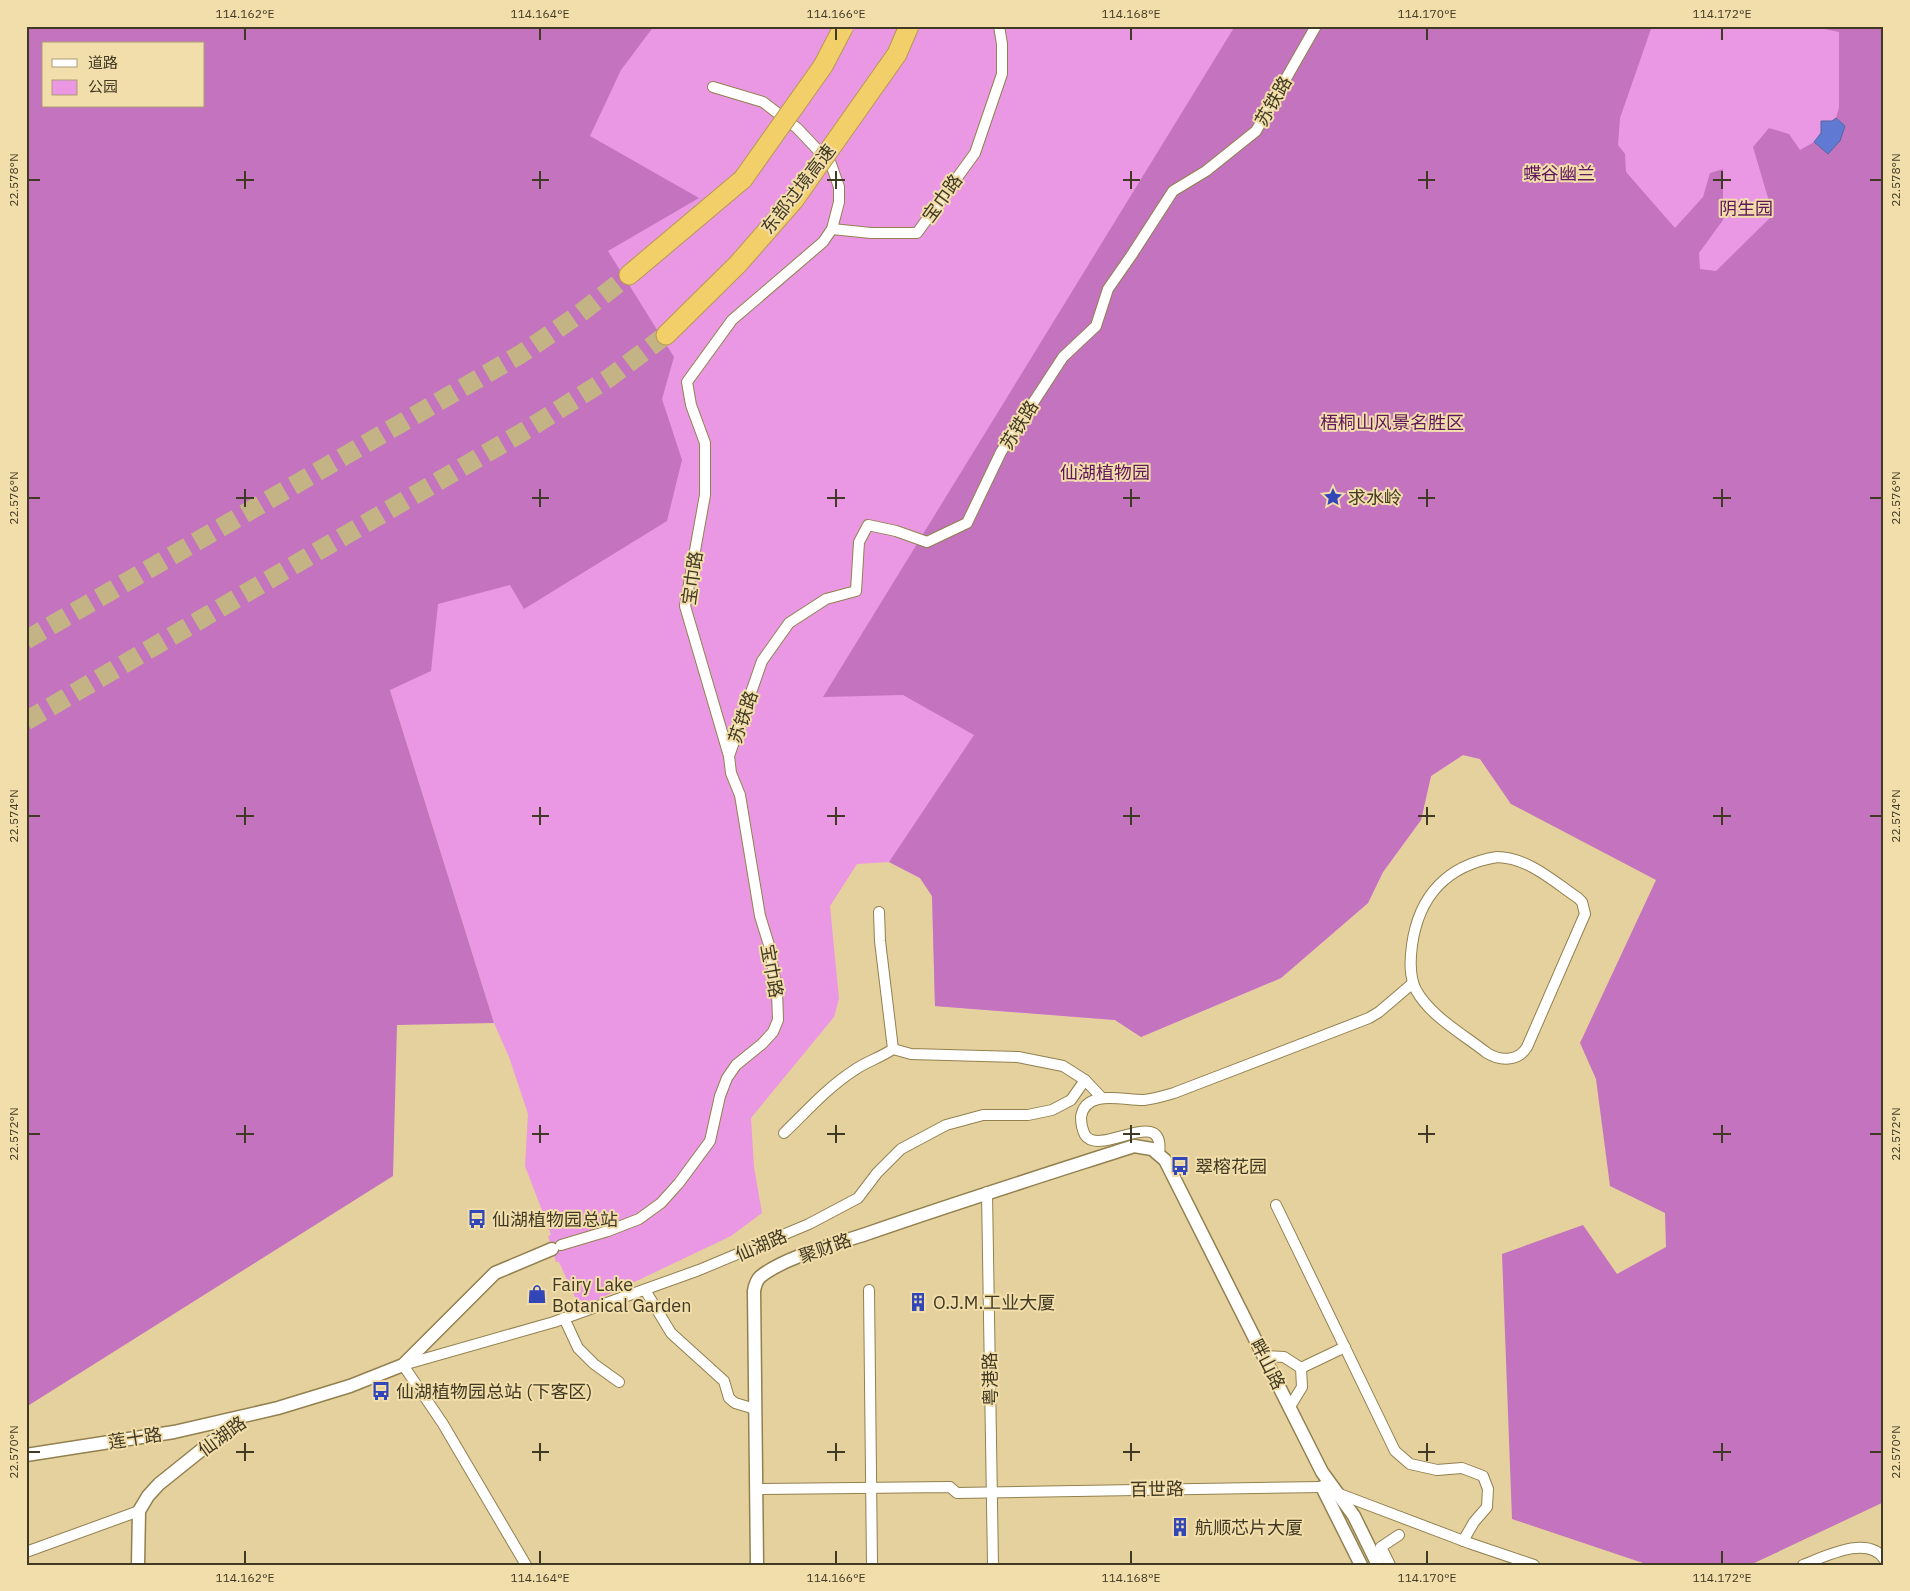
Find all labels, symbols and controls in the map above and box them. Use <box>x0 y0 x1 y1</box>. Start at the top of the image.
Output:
text: 114.162°E <box>215 6 275 21</box>
text: 114.164°E <box>510 6 570 21</box>
text: 114.166°E <box>806 6 866 21</box>
text: 114.168°E <box>1101 6 1161 21</box>
text: 114.170°E <box>1397 6 1457 21</box>
text: 114.172°E <box>1692 6 1752 21</box>
legend <box>42 42 205 108</box>
text: 道路 <box>88 53 118 72</box>
street label: 苏铁路 <box>1250 72 1296 130</box>
text: 公园 <box>88 77 118 96</box>
street label: 东部过境高速 <box>756 139 840 239</box>
text: 22.578°N <box>6 153 21 207</box>
text: 22.578°N <box>1888 153 1903 207</box>
park label: 蝶谷幽兰 <box>1523 162 1595 185</box>
street label: 宝巾路 <box>917 169 967 227</box>
park label: 阴生园 <box>1719 197 1773 220</box>
street label: 苏铁路 <box>995 396 1043 454</box>
park label: 梧桐山风景名胜区 <box>1320 411 1464 434</box>
park label: 仙湖植物园 <box>1060 461 1150 484</box>
text: 22.576°N <box>6 471 21 525</box>
text: 22.576°N <box>1888 471 1903 525</box>
place icon: 求水岭 <box>1322 486 1344 508</box>
place label: 求水岭 <box>1348 486 1402 509</box>
street label: 宝巾路 <box>677 550 707 606</box>
street label: 苏铁路 <box>723 688 763 746</box>
text: 22.574°N <box>6 789 21 843</box>
text: 22.574°N <box>1888 789 1903 843</box>
street label: 宝巾路 <box>756 942 788 1000</box>
text: 22.572°N <box>6 1107 21 1161</box>
text: 22.572°N <box>1888 1107 1903 1161</box>
bus stop icon: 翠榕花园 <box>1169 1155 1191 1177</box>
place label: 翠榕花园 <box>1195 1155 1267 1178</box>
bus stop icon: 仙湖植物园总站 <box>466 1208 488 1230</box>
place label: 仙湖植物园总站 <box>492 1208 618 1231</box>
street label: 仙湖路 <box>732 1224 790 1266</box>
street label: 聚财路 <box>796 1228 854 1268</box>
place label: Fairy Lake Botanical Garden <box>552 1273 691 1317</box>
shop icon: Fairy Lake Botanical Garden <box>526 1283 548 1305</box>
building icon: O.J.M.工业大厦 <box>907 1291 929 1313</box>
place label: O.J.M.工业大厦 <box>933 1291 1055 1314</box>
street label: 畔山路 <box>1245 1335 1291 1393</box>
street label: 粤港路 <box>978 1352 1002 1406</box>
bus stop icon: 仙湖植物园总站 (下客区) <box>370 1380 392 1402</box>
place label: 仙湖植物园总站 (下客区) <box>396 1380 592 1403</box>
street label: 仙湖路 <box>193 1411 251 1461</box>
street label: 莲十路 <box>107 1422 163 1454</box>
text: 22.570°N <box>6 1425 21 1479</box>
text: 22.570°N <box>1888 1425 1903 1479</box>
street label: 百世路 <box>1130 1477 1184 1501</box>
building icon: 航顺芯片大厦 <box>1169 1516 1191 1538</box>
place label: 航顺芯片大厦 <box>1195 1516 1303 1539</box>
text: 114.162°E <box>215 1570 275 1585</box>
text: 114.164°E <box>510 1570 570 1585</box>
text: 114.166°E <box>806 1570 866 1585</box>
text: 114.168°E <box>1101 1570 1161 1585</box>
text: 114.170°E <box>1397 1570 1457 1585</box>
text: 114.172°E <box>1692 1570 1752 1585</box>

